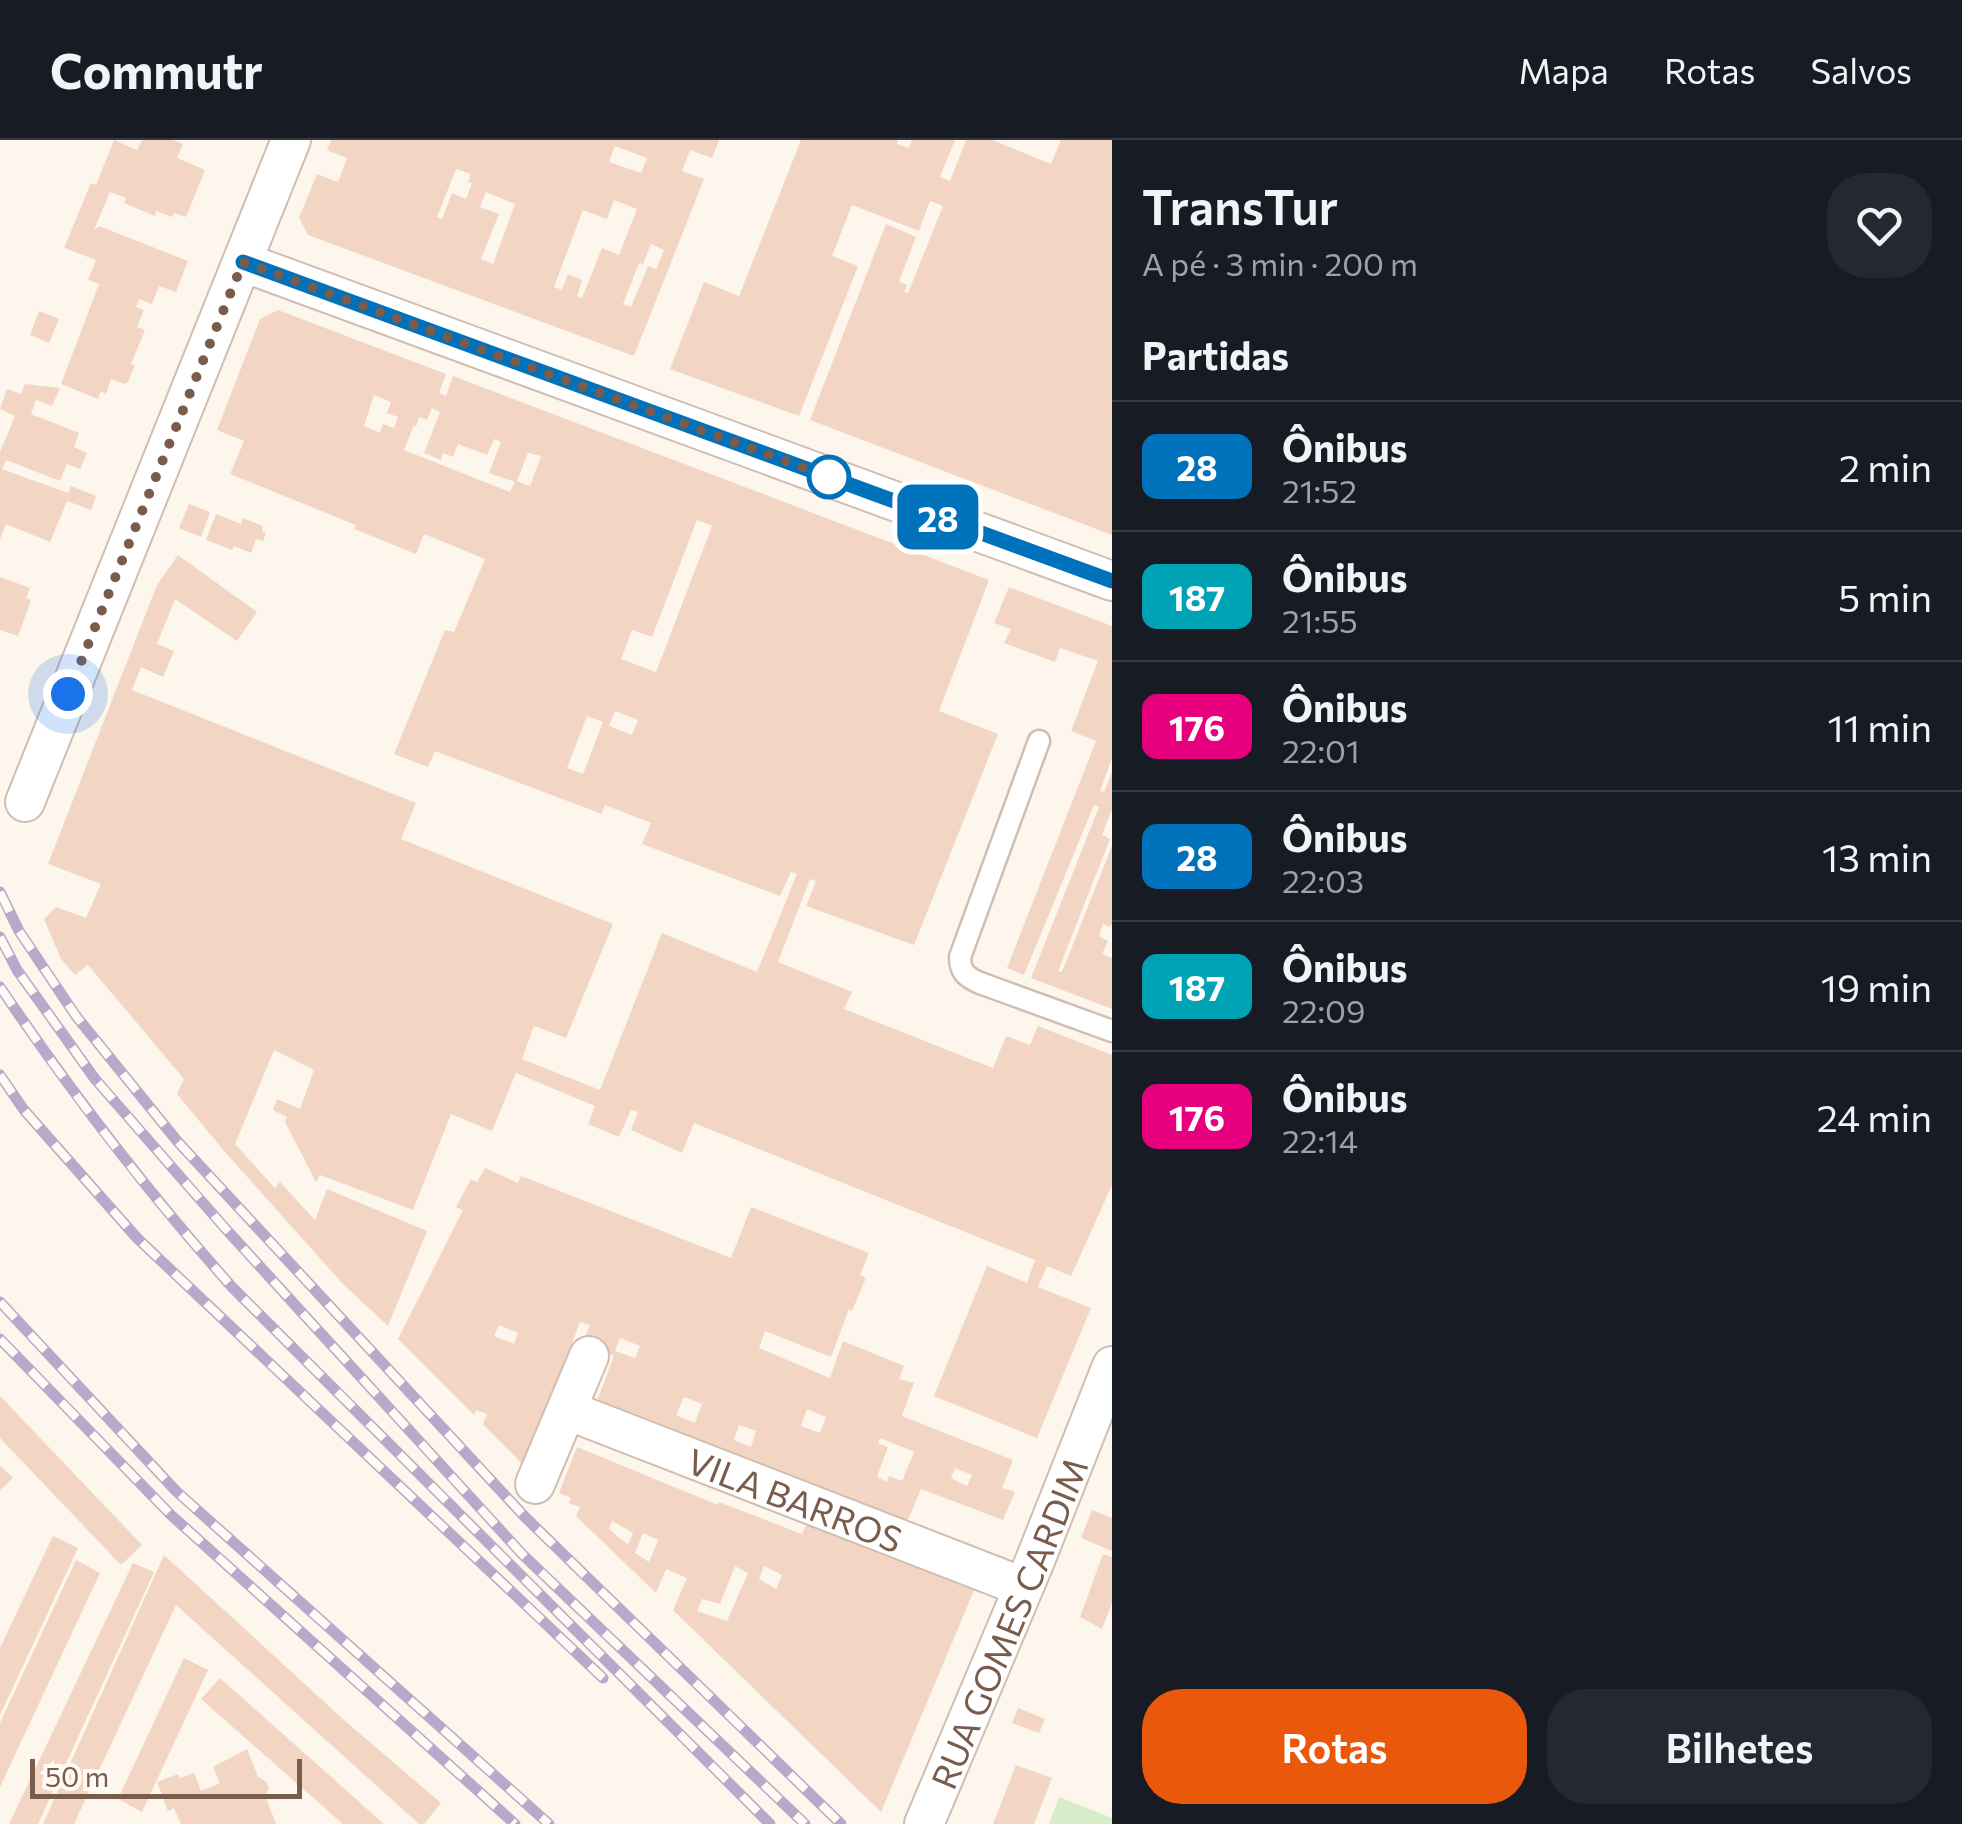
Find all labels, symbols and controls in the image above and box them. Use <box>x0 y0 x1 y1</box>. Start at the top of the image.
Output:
text: Commutr <box>50 40 263 99</box>
text: Mapa <box>1518 48 1609 91</box>
text: Rotas <box>1664 48 1755 91</box>
text: Salvos <box>1810 48 1912 91</box>
button: heart <box>1827 173 1932 278</box>
text: TransTur <box>1142 176 1338 235</box>
text: A pé · 3 min · 200 m <box>1142 243 1418 283</box>
text: Partidas <box>1142 331 1289 378</box>
text: Ônibus <box>1282 423 1407 470</box>
text: 2 min <box>1839 443 1932 490</box>
text: 28 <box>1176 445 1218 488</box>
unlabelled marker <box>808 456 850 498</box>
text: 21:52 <box>1282 470 1357 510</box>
line badge: 28 <box>893 484 983 550</box>
text: 28 <box>917 496 959 539</box>
text: Ônibus <box>1282 553 1407 600</box>
text: 5 min <box>1838 573 1932 620</box>
text: 187 <box>1169 575 1225 618</box>
text: 21:55 <box>1282 600 1358 640</box>
your location <box>43 669 93 719</box>
text: Ônibus <box>1282 683 1407 730</box>
text: 11 min <box>1828 703 1932 750</box>
text: 176 <box>1169 705 1225 748</box>
text: 22:01 <box>1282 730 1360 770</box>
text: Ônibus <box>1282 813 1407 860</box>
text: 13 min <box>1822 833 1932 880</box>
text: 28 <box>1176 835 1218 878</box>
text: 22:03 <box>1282 860 1364 900</box>
text: Ônibus <box>1282 943 1407 990</box>
text: 19 min <box>1821 963 1932 1010</box>
text: 187 <box>1169 965 1225 1008</box>
text: 22:09 <box>1282 990 1365 1030</box>
text: Ônibus <box>1282 1073 1407 1120</box>
text: 24 min <box>1817 1093 1932 1140</box>
text: 176 <box>1169 1095 1225 1138</box>
text: 22:14 <box>1282 1120 1358 1160</box>
street label: VILA BARROS <box>682 1438 909 1560</box>
street label: RUA GOMES CARDIM <box>920 1451 1095 1795</box>
button: Rotas <box>1142 1689 1527 1804</box>
button: Bilhetes <box>1547 1689 1932 1804</box>
scale bar <box>30 1754 302 1798</box>
text: 50 m <box>45 1759 109 1793</box>

